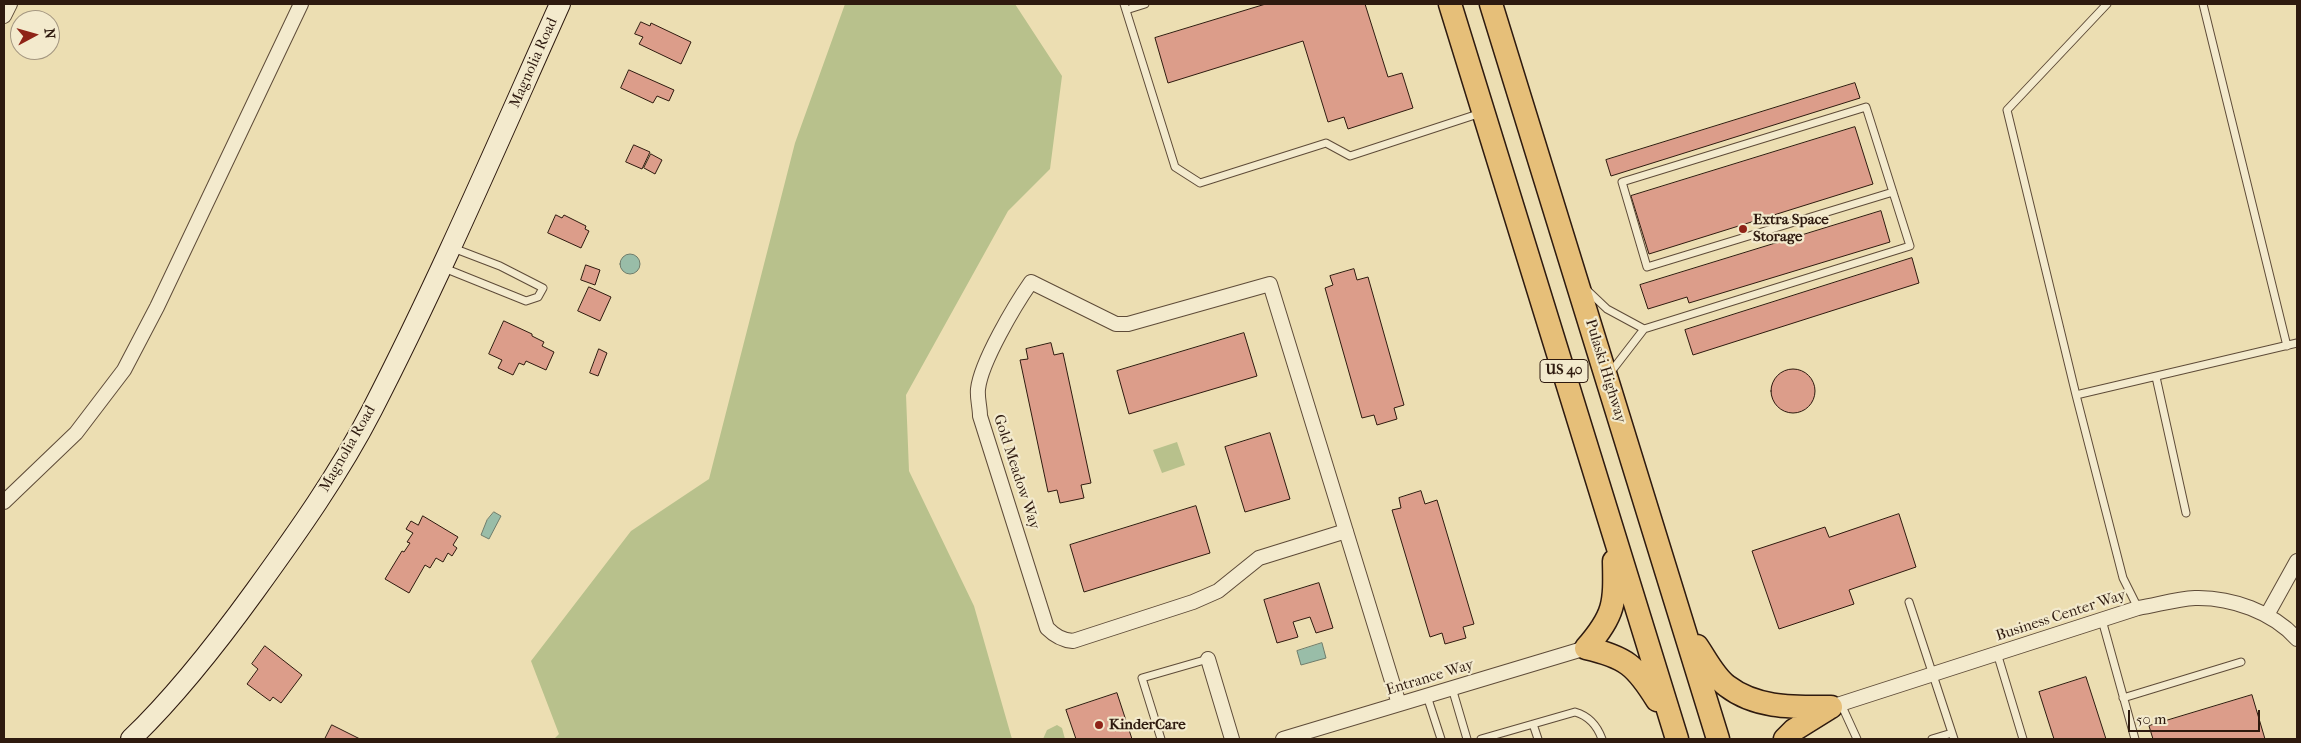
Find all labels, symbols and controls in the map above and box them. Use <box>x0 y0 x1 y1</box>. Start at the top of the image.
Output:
north arrow <box>10 10 60 60</box>
street label: Magnolia Road <box>506 15 562 111</box>
text: N <box>40 27 58 40</box>
place label: Extra Space Storage <box>1753 211 1829 246</box>
marker: Extra Space Storage <box>1737 223 1749 235</box>
street label: Pulaski Highway <box>1581 317 1629 425</box>
road number: US 40 <box>1540 360 1588 382</box>
street label: Magnolia Road <box>316 403 380 495</box>
street label: Gold Meadow Way <box>989 412 1043 532</box>
street label: Business Center Way <box>1994 587 2128 645</box>
street label: Entrance Way <box>1384 656 1476 700</box>
scale bar <box>2131 700 2264 732</box>
text: 50 m <box>2136 710 2166 728</box>
place label: KinderCare <box>1109 716 1186 734</box>
marker: KinderCare <box>1093 719 1105 731</box>

